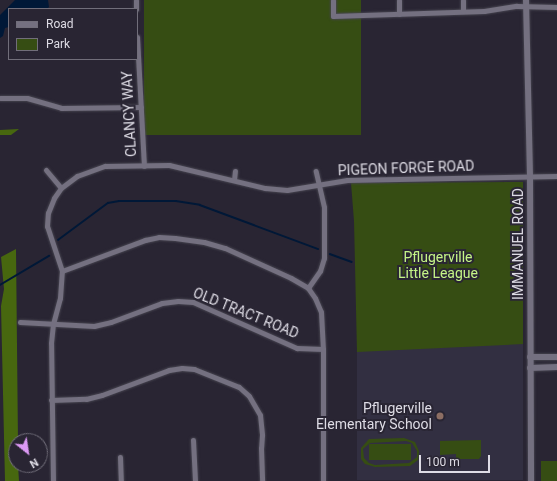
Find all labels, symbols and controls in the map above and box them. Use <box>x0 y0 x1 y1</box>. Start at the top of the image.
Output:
legend <box>8 8 138 60</box>
text: Road <box>46 17 74 31</box>
text: Park <box>46 37 70 51</box>
street label: CLANCY WAY <box>118 71 140 157</box>
street label: PIGEON FORGE ROAD <box>337 157 475 179</box>
street label: IMMANUEL ROAD <box>510 188 526 300</box>
park label: Pflugerville Little League <box>398 249 478 282</box>
street label: OLD TRACT ROAD <box>190 284 302 342</box>
place label: Pflugerville Elementary School <box>316 400 432 432</box>
marker: Pflugerville Elementary School <box>435 411 445 421</box>
north arrow <box>8 433 48 473</box>
scale bar <box>421 447 492 473</box>
text: N <box>27 455 40 471</box>
text: 100 m <box>426 455 460 469</box>

